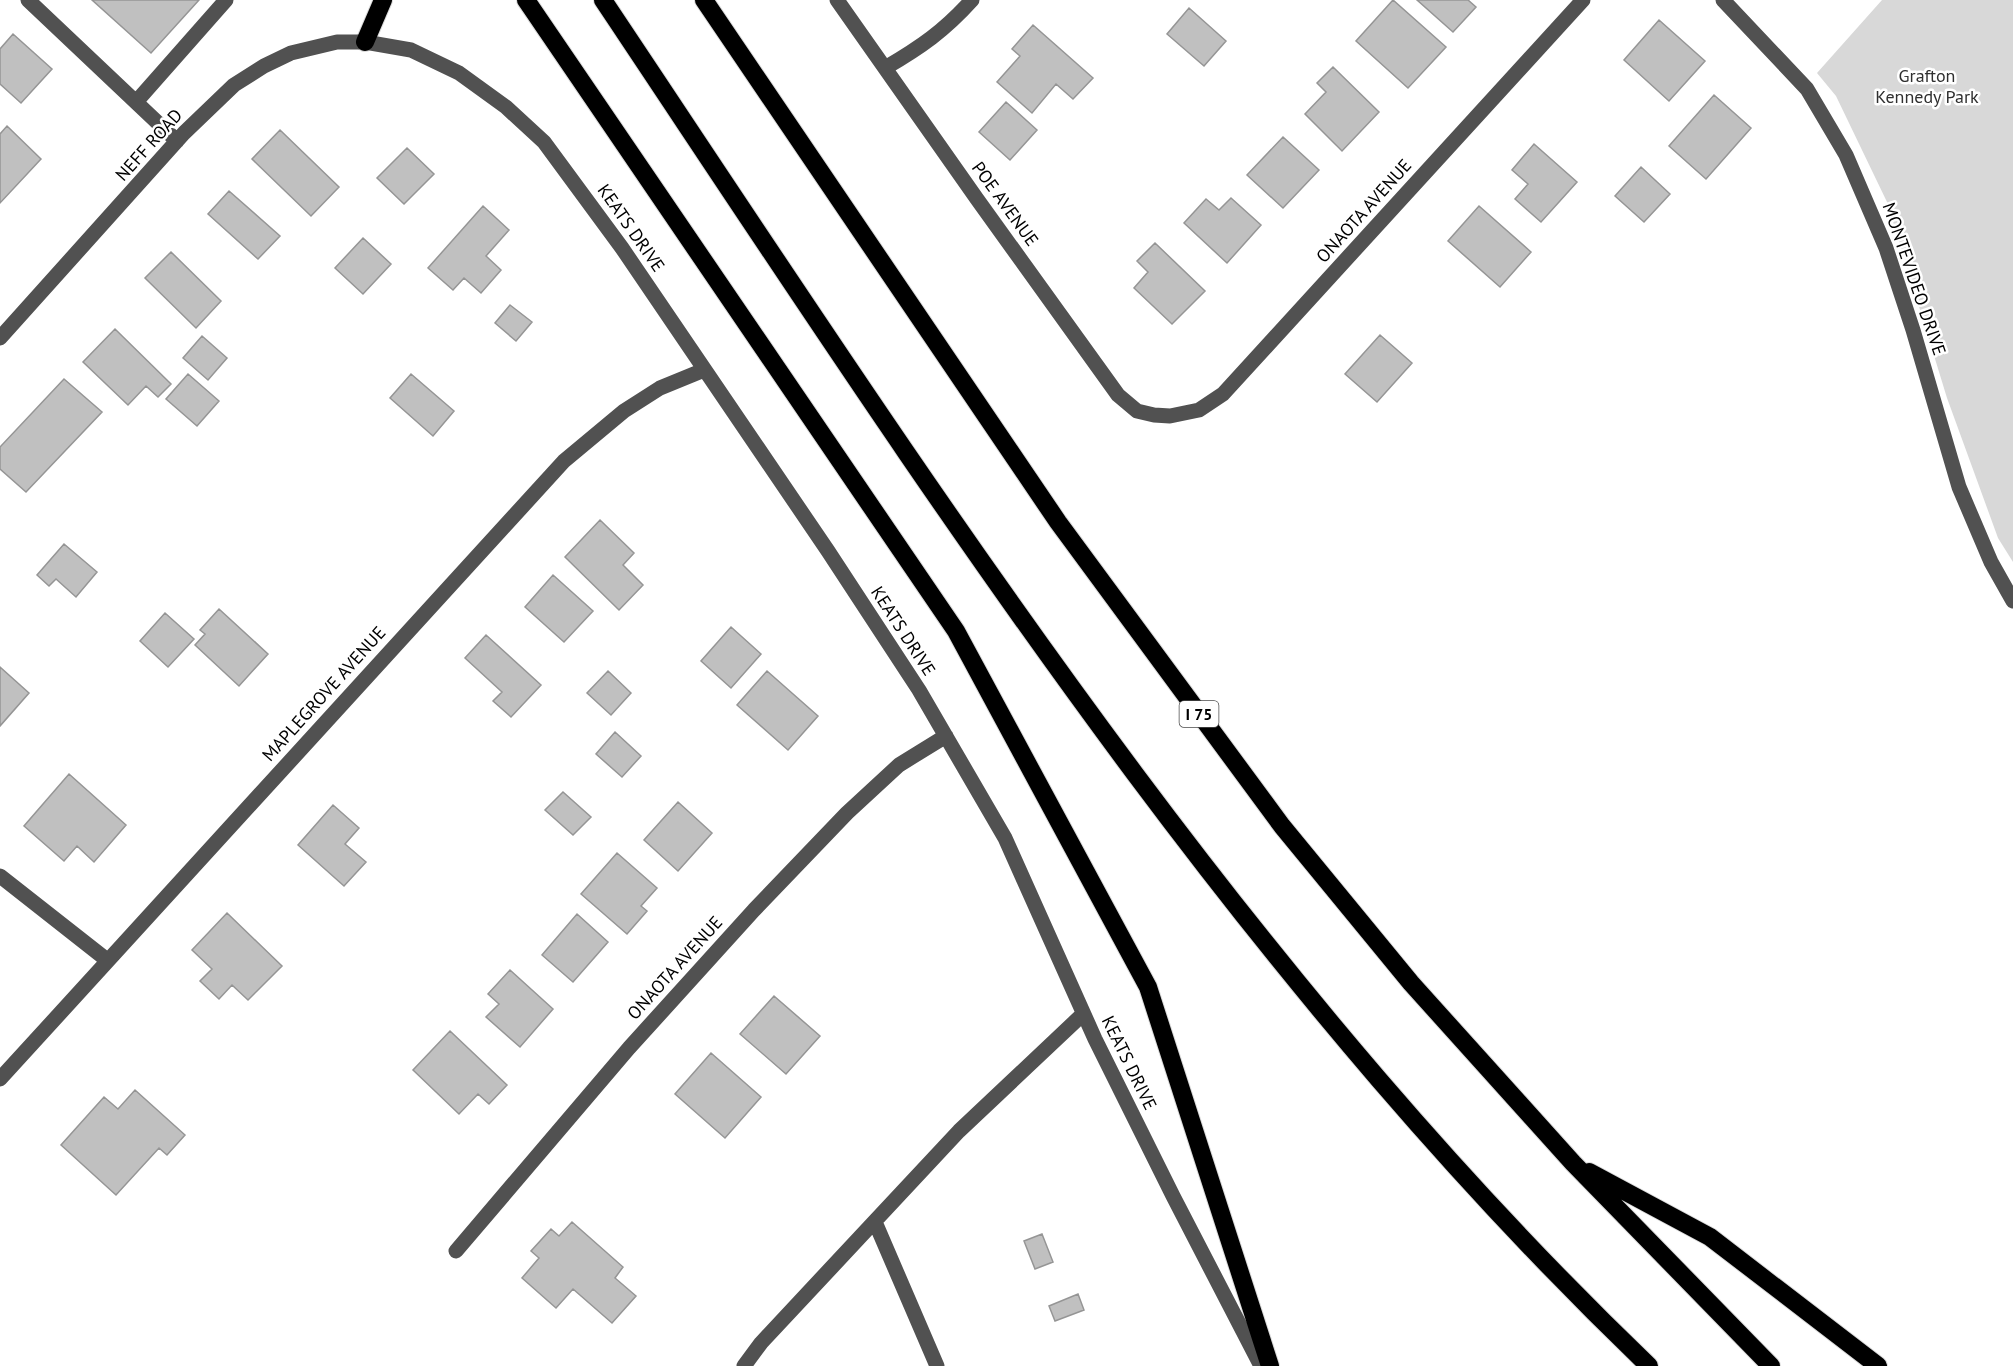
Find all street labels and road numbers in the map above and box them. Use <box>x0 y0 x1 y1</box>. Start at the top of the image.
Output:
street label: NEFF ROAD <box>110 104 187 186</box>
street label: ONAOTA AVENUE <box>1311 154 1416 267</box>
street label: POE AVENUE <box>967 157 1044 251</box>
street label: KEATS DRIVE <box>593 179 670 276</box>
street label: MONTEVIDEO DRIVE <box>1878 199 1951 358</box>
street label: KEATS DRIVE <box>866 582 941 680</box>
street label: MAPLEGROVE AVENUE <box>257 621 390 766</box>
road number: I 75 <box>1180 701 1218 727</box>
street label: ONAOTA AVENUE <box>622 911 727 1024</box>
street label: KEATS DRIVE <box>1097 1012 1162 1114</box>

